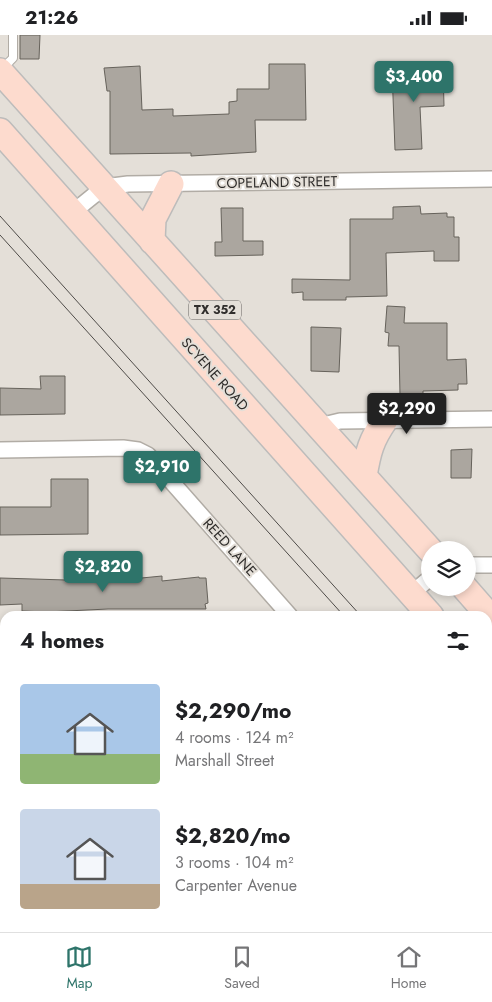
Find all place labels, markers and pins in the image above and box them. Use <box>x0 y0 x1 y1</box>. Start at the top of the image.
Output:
pin: $3,400 <box>373 61 455 103</box>
pin: $2,290 <box>366 393 448 435</box>
pin: $2,910 <box>121 451 203 493</box>
pin: $2,820 <box>62 551 144 593</box>

